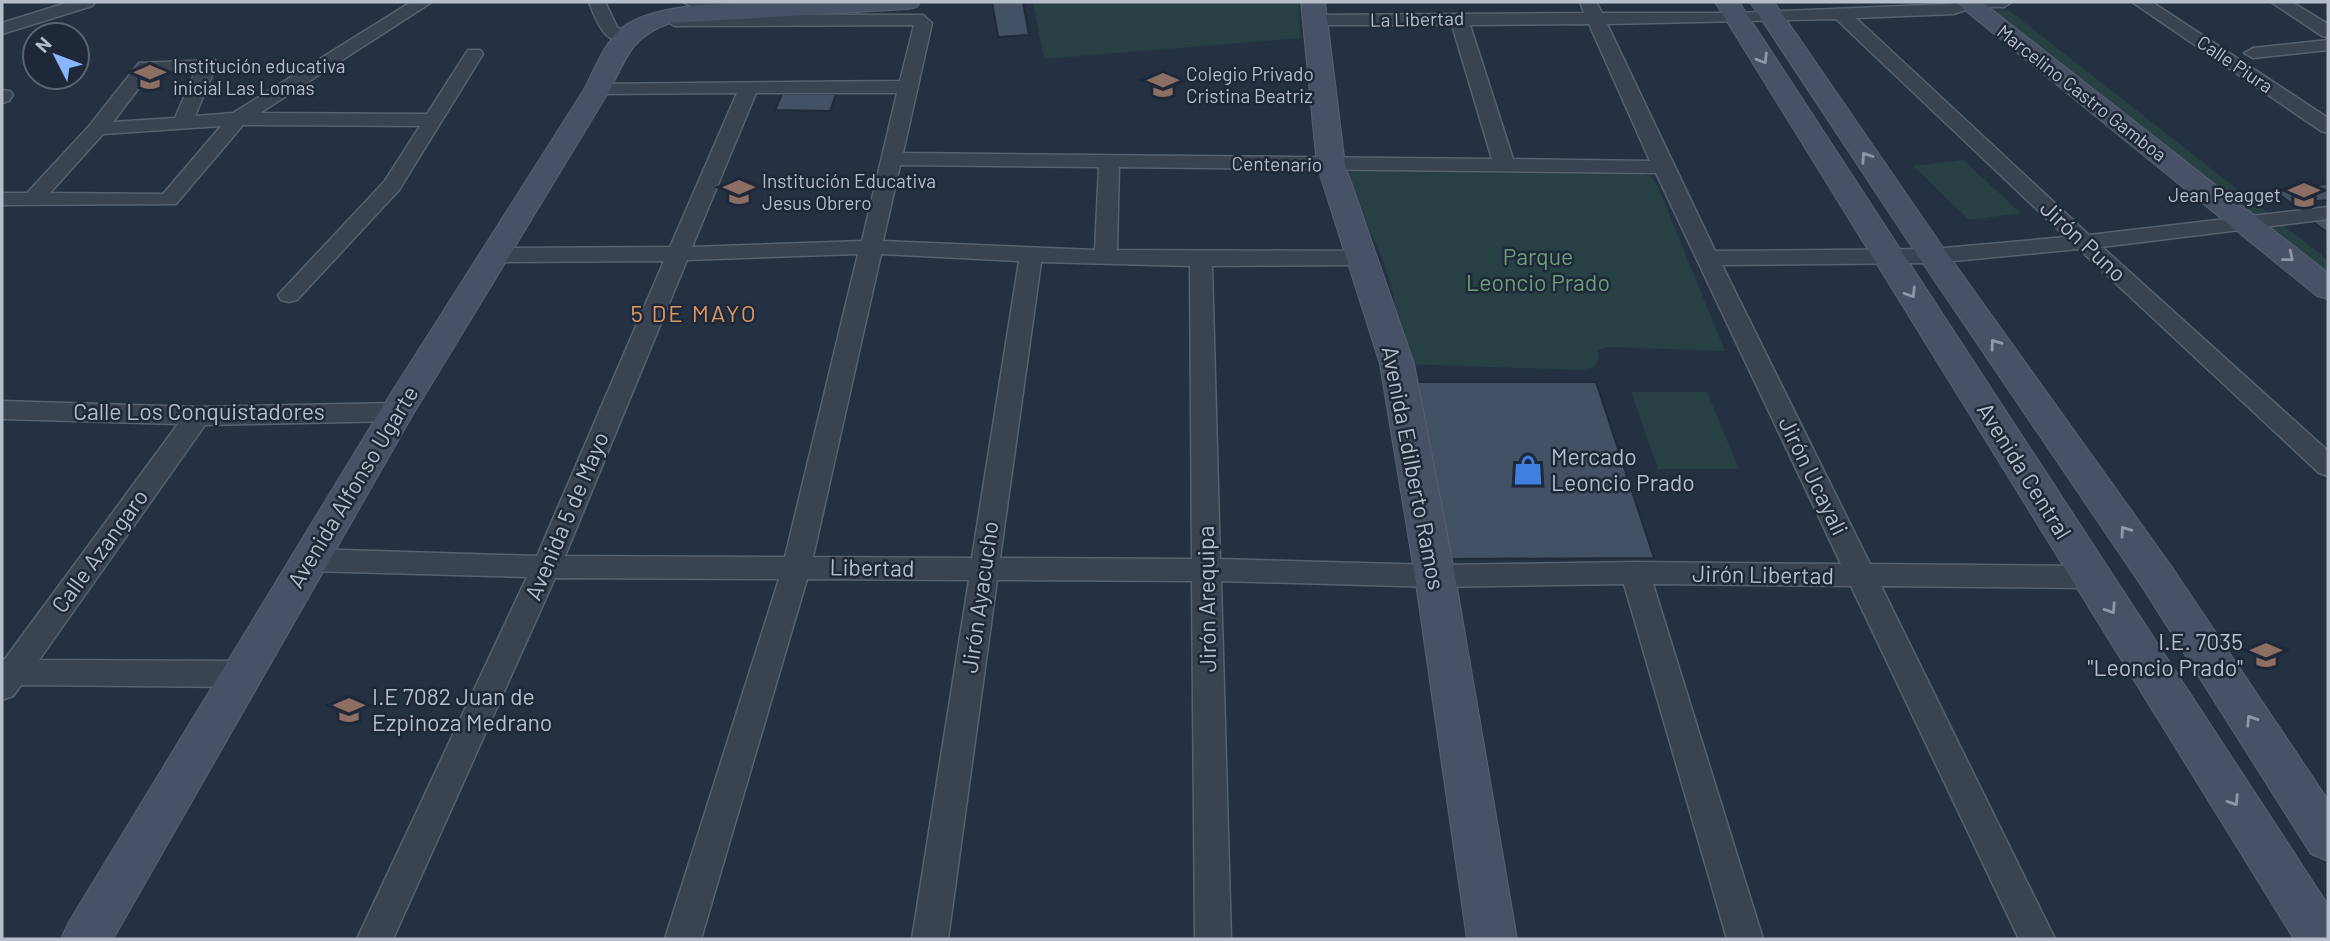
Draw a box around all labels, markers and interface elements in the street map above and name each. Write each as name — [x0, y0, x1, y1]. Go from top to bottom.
street label: La Libertad — [1370, 6, 1464, 31]
street label: Marcelino Castro Gamboa — [1993, 19, 2172, 166]
north arrow — [21, 21, 91, 91]
street label: Calle Piura — [2193, 30, 2278, 97]
text: N — [30, 32, 56, 57]
one-way arrow — [1755, 52, 1768, 65]
place label: Institución educativa inicial Las Lomas — [173, 54, 346, 99]
school or university icon: Institución educativa inicial Las Lomas — [133, 60, 167, 94]
place label: Colegio Privado Cristina Beatriz — [1186, 62, 1314, 107]
school or university icon: Colegio Privado Cristina Beatriz — [1146, 68, 1180, 102]
street label: Centenario — [1231, 151, 1323, 176]
one-way arrow — [1861, 151, 1874, 164]
place label: Institución Educativa Jesus Obrero — [762, 169, 936, 214]
school or university icon: Institución Educativa Jesus Obrero — [722, 175, 756, 209]
school or university icon: Jean Peagget — [2287, 178, 2321, 212]
place label: Jean Peagget — [2168, 183, 2281, 206]
street label: Jirón Puno — [2035, 193, 2133, 287]
park label: Parque Leoncio Prado — [1466, 242, 1610, 296]
one-way arrow — [2282, 249, 2294, 262]
one-way arrow — [1903, 285, 1916, 298]
district label: 5 DE MAYO — [630, 298, 758, 327]
one-way arrow — [1991, 339, 2003, 352]
street label: Avenida Edilberto Ramos — [1377, 344, 1451, 592]
street label: Avenida Alfonso Ugarte — [281, 380, 424, 593]
street label: Calle Los Conquistadores — [73, 397, 325, 425]
street label: Avenida Central — [1972, 397, 2078, 544]
street label: Jirón Ucayali — [1773, 412, 1855, 539]
street label: Avenida 5 de Mayo — [518, 427, 614, 604]
place label: Mercado Leoncio Prado — [1551, 442, 1695, 496]
shop icon: Mercado Leoncio Prado — [1511, 453, 1545, 487]
street label: Calle Azangaro — [45, 483, 153, 618]
street label: Jirón Ayacucho — [954, 519, 1004, 675]
street label: Jirón Arequipa — [1191, 526, 1221, 673]
one-way arrow — [2121, 526, 2133, 539]
street label: Libertad — [829, 552, 915, 582]
street label: Jirón Libertad — [1692, 559, 1834, 589]
one-way arrow — [2103, 602, 2116, 615]
place label: I.E. 7035 "Leoncio Prado" — [2087, 627, 2243, 681]
school or university icon: I.E. 7035 "Leoncio Prado" — [2249, 638, 2283, 672]
place label: I.E 7082 Juan de Ezpinoza Medrano — [372, 682, 552, 736]
school or university icon: I.E 7082 Juan de Ezpinoza Medrano — [332, 693, 366, 727]
one-way arrow — [2246, 715, 2259, 728]
one-way arrow — [2225, 794, 2238, 807]

